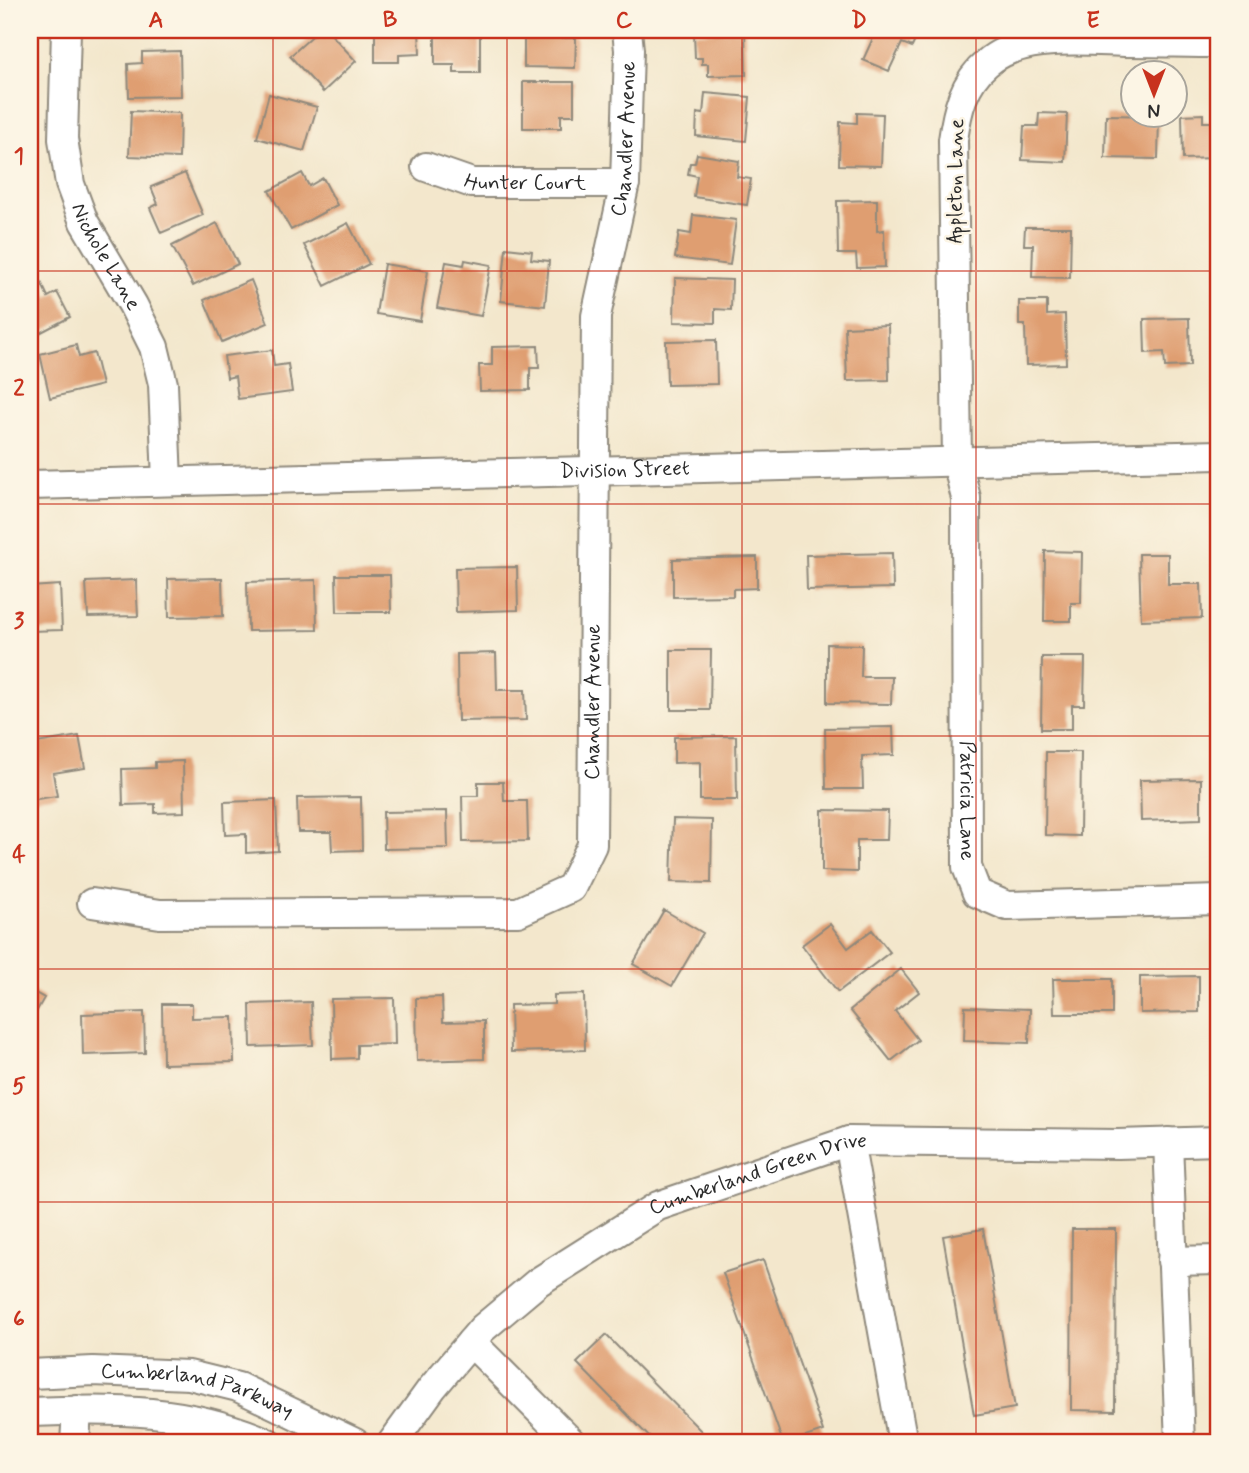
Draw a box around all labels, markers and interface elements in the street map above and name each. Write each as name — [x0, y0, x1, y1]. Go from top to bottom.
text: A — [148, 6, 164, 36]
text: B — [383, 6, 398, 36]
text: C — [616, 6, 633, 36]
text: D — [851, 6, 867, 36]
text: E — [1086, 6, 1100, 36]
north arrow — [1120, 60, 1190, 130]
street label: Chandler Avenue — [604, 61, 643, 219]
text: N — [1148, 97, 1160, 122]
street label: Appleton Lane — [941, 118, 972, 244]
text: 1 — [14, 142, 24, 172]
street label: Hunter Court — [460, 167, 587, 198]
street label: Nichole Lane — [64, 199, 147, 316]
text: 2 — [13, 374, 25, 404]
street label: Division Street — [560, 454, 690, 486]
text: 3 — [14, 607, 25, 637]
street label: Chandler Avenue — [578, 624, 608, 780]
street label: Patricia Lane — [953, 741, 981, 861]
text: 4 — [12, 840, 26, 870]
text: 5 — [12, 1072, 26, 1102]
street label: Cumberland Green Drive — [643, 1127, 867, 1222]
text: 6 — [13, 1305, 25, 1335]
street label: Cumberland Parkway — [100, 1357, 298, 1425]

